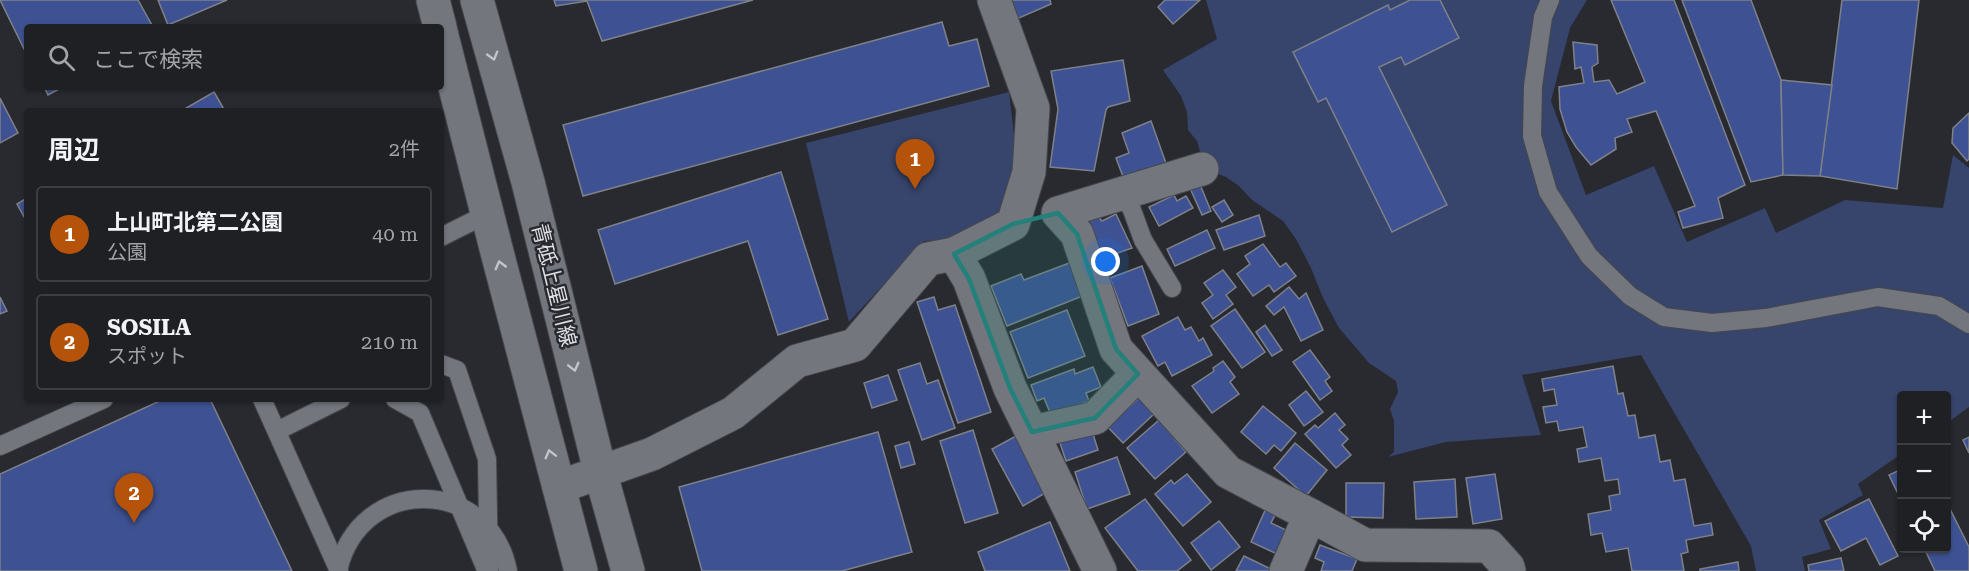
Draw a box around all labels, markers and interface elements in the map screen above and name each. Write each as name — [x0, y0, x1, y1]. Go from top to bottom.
search box — [24, 24, 444, 90]
icon: search — [45, 41, 78, 74]
text: ここで検索 — [93, 47, 203, 72]
one-way arrow — [486, 50, 498, 61]
text: 周辺 — [48, 135, 100, 165]
text: 2件 — [389, 137, 420, 161]
pin: 1 — [896, 140, 934, 189]
text: 上山町北第二公園 — [107, 210, 283, 235]
street label: 青砥上星川線 — [527, 221, 581, 349]
text: 1 — [64, 222, 75, 246]
text: 40 m — [372, 222, 418, 246]
text: 公園 — [107, 240, 147, 264]
your location — [1091, 247, 1120, 276]
one-way arrow — [495, 260, 508, 270]
text: SOSILA — [107, 315, 191, 340]
text: 2 — [64, 330, 75, 354]
text: 210 m — [361, 330, 418, 354]
text: スポット — [107, 344, 187, 368]
one-way arrow — [566, 362, 579, 372]
map controls — [1897, 391, 1951, 553]
button: + — [1897, 391, 1951, 445]
button: − — [1897, 445, 1951, 499]
one-way arrow — [545, 449, 557, 459]
pin: 2 — [114, 474, 154, 523]
button: locate — [1897, 499, 1951, 553]

